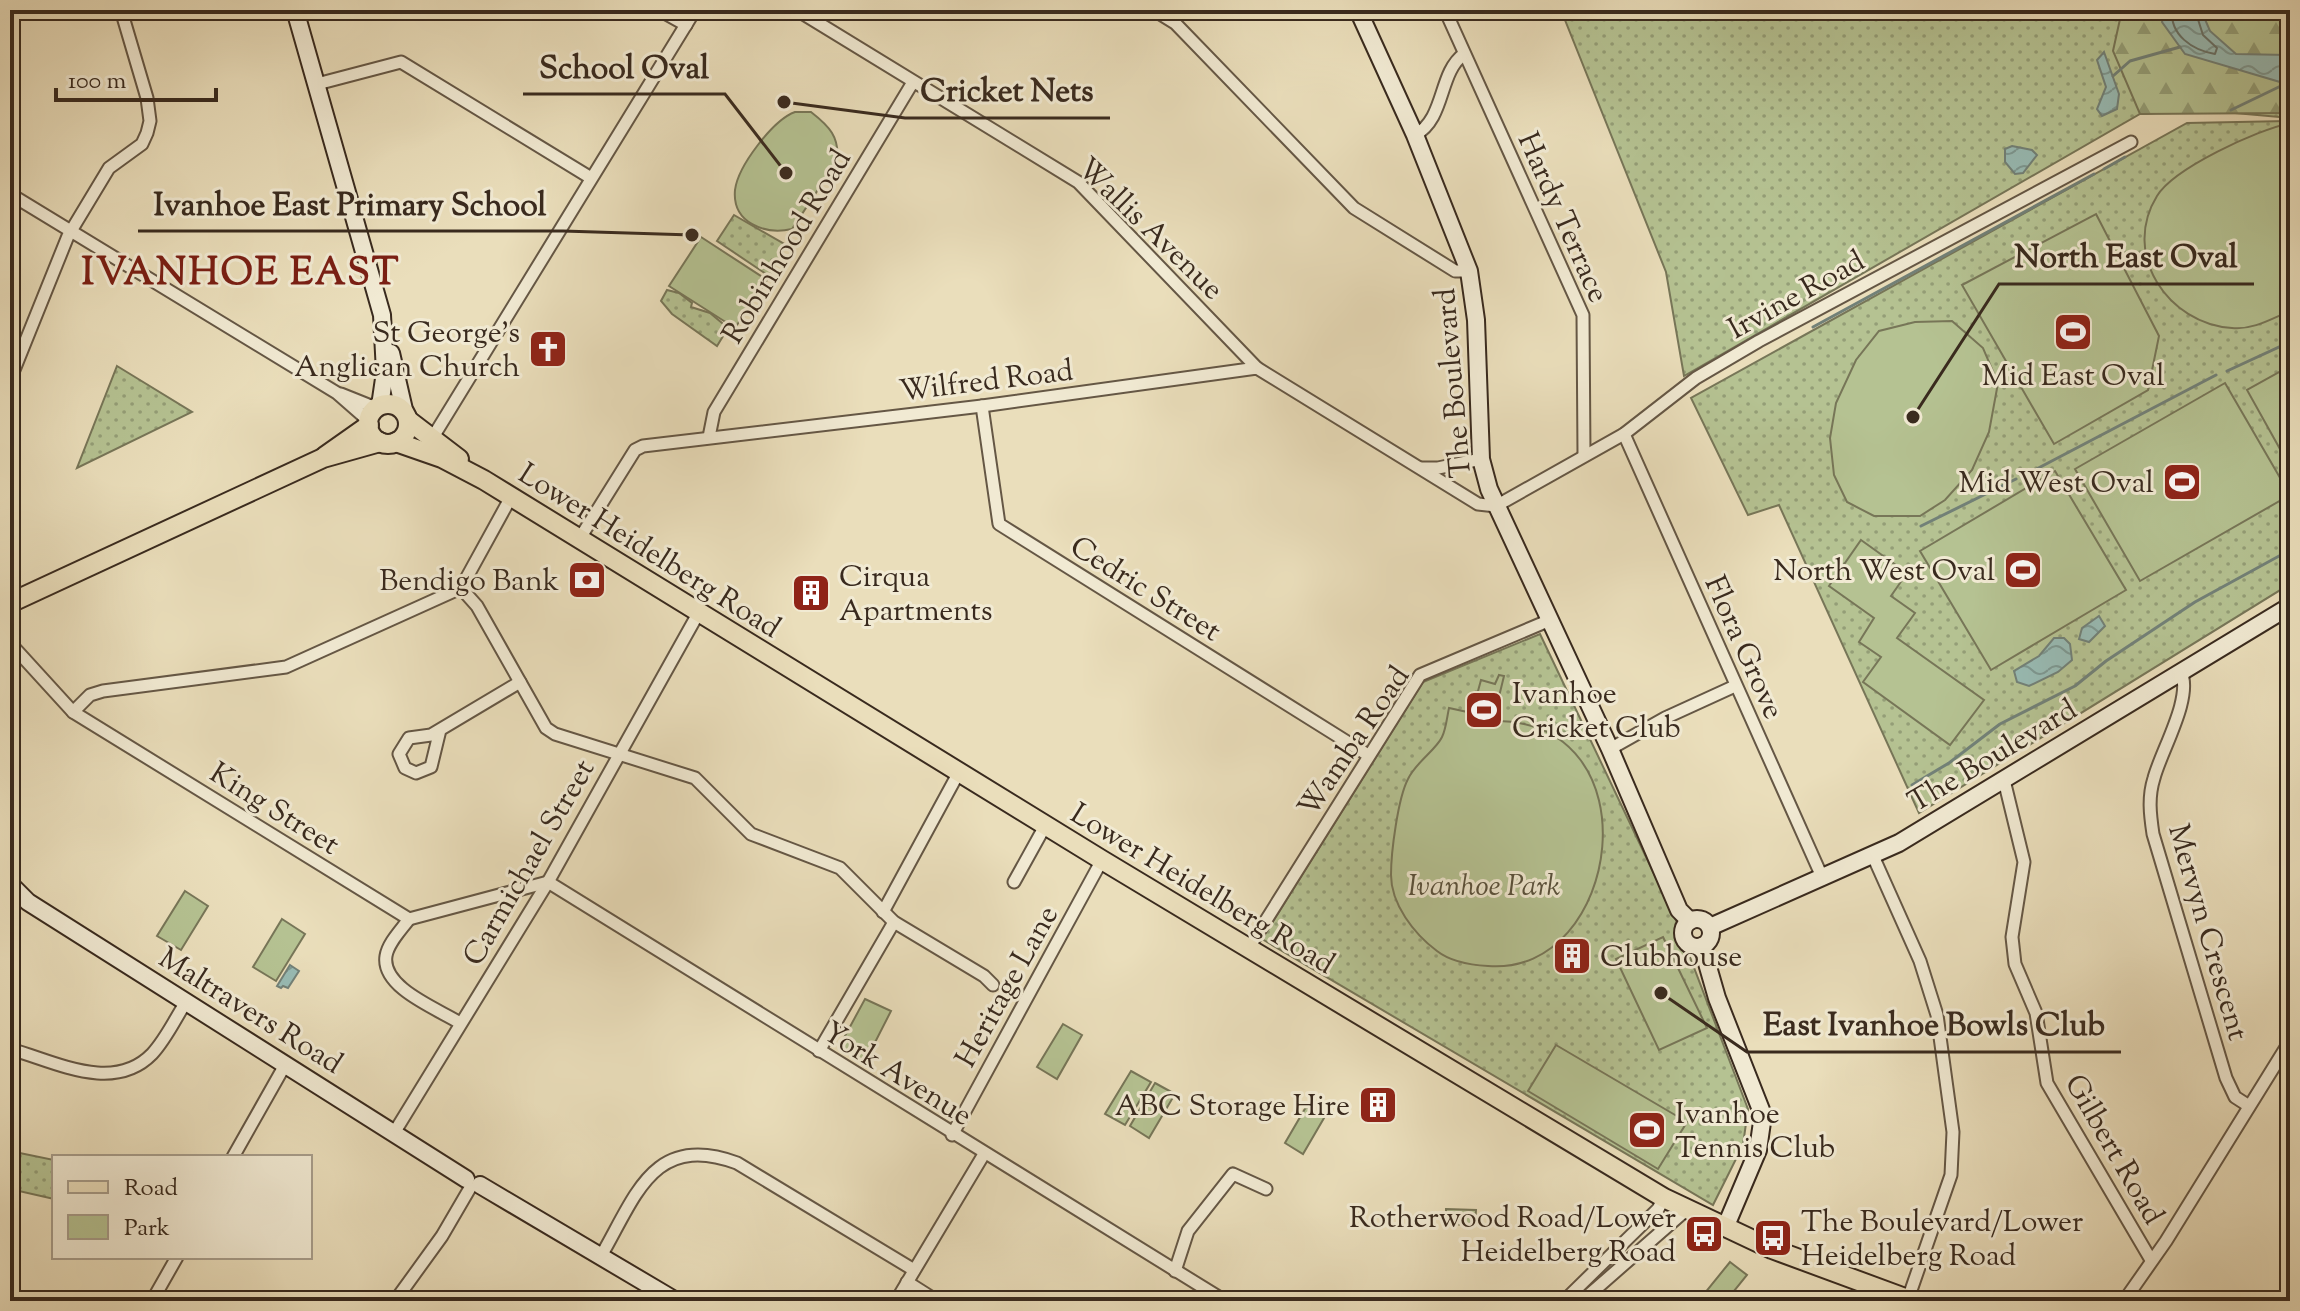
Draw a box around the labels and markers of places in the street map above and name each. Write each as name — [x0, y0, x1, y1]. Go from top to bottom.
callout: School Oval — [523, 38, 725, 94]
callout: Cricket Nets — [905, 62, 1110, 118]
callout: Ivanhoe East Primary School — [138, 175, 563, 231]
callout: North East Oval — [1999, 228, 2254, 284]
sports icon: Mid East Oval — [2052, 311, 2094, 353]
place label: St George's Anglican Church — [294, 313, 520, 390]
church icon: St George's Anglican Church — [527, 328, 569, 370]
place label: Mid East Oval — [1981, 356, 2165, 399]
sports icon: Mid West Oval — [2161, 461, 2203, 503]
place label: Mid West Oval — [1958, 463, 2154, 506]
sports icon: North West Oval — [2002, 549, 2044, 591]
place label: North West Oval — [1773, 551, 1995, 594]
place label: Cirqua Apartments — [839, 557, 993, 634]
bank icon: Bendigo Bank — [566, 559, 608, 601]
place label: Bendigo Bank — [379, 561, 559, 604]
building icon: Cirqua Apartments — [790, 572, 832, 614]
place label: Ivanhoe Cricket Club — [1512, 674, 1681, 751]
sports icon: Ivanhoe Cricket Club — [1463, 689, 1505, 731]
building icon: Clubhouse — [1551, 935, 1593, 977]
place label: Clubhouse — [1600, 937, 1742, 980]
callout: East Ivanhoe Bowls Club — [1747, 996, 2121, 1052]
building icon: ABC Storage Hire — [1357, 1084, 1399, 1126]
place label: ABC Storage Hire — [1115, 1086, 1350, 1129]
place label: Ivanhoe Tennis Club — [1675, 1094, 1835, 1171]
sports icon: Ivanhoe Tennis Club — [1626, 1109, 1668, 1151]
place label: Rotherwood Road/Lower Heidelberg Road — [1349, 1198, 1676, 1275]
place label: The Boulevard/Lower Heidelberg Road — [1801, 1202, 2083, 1279]
bus stop icon: Rotherwood Road/Lower Heidelberg Road — [1683, 1213, 1725, 1255]
bus stop icon: The Boulevard/Lower Heidelberg Road — [1752, 1217, 1794, 1259]

